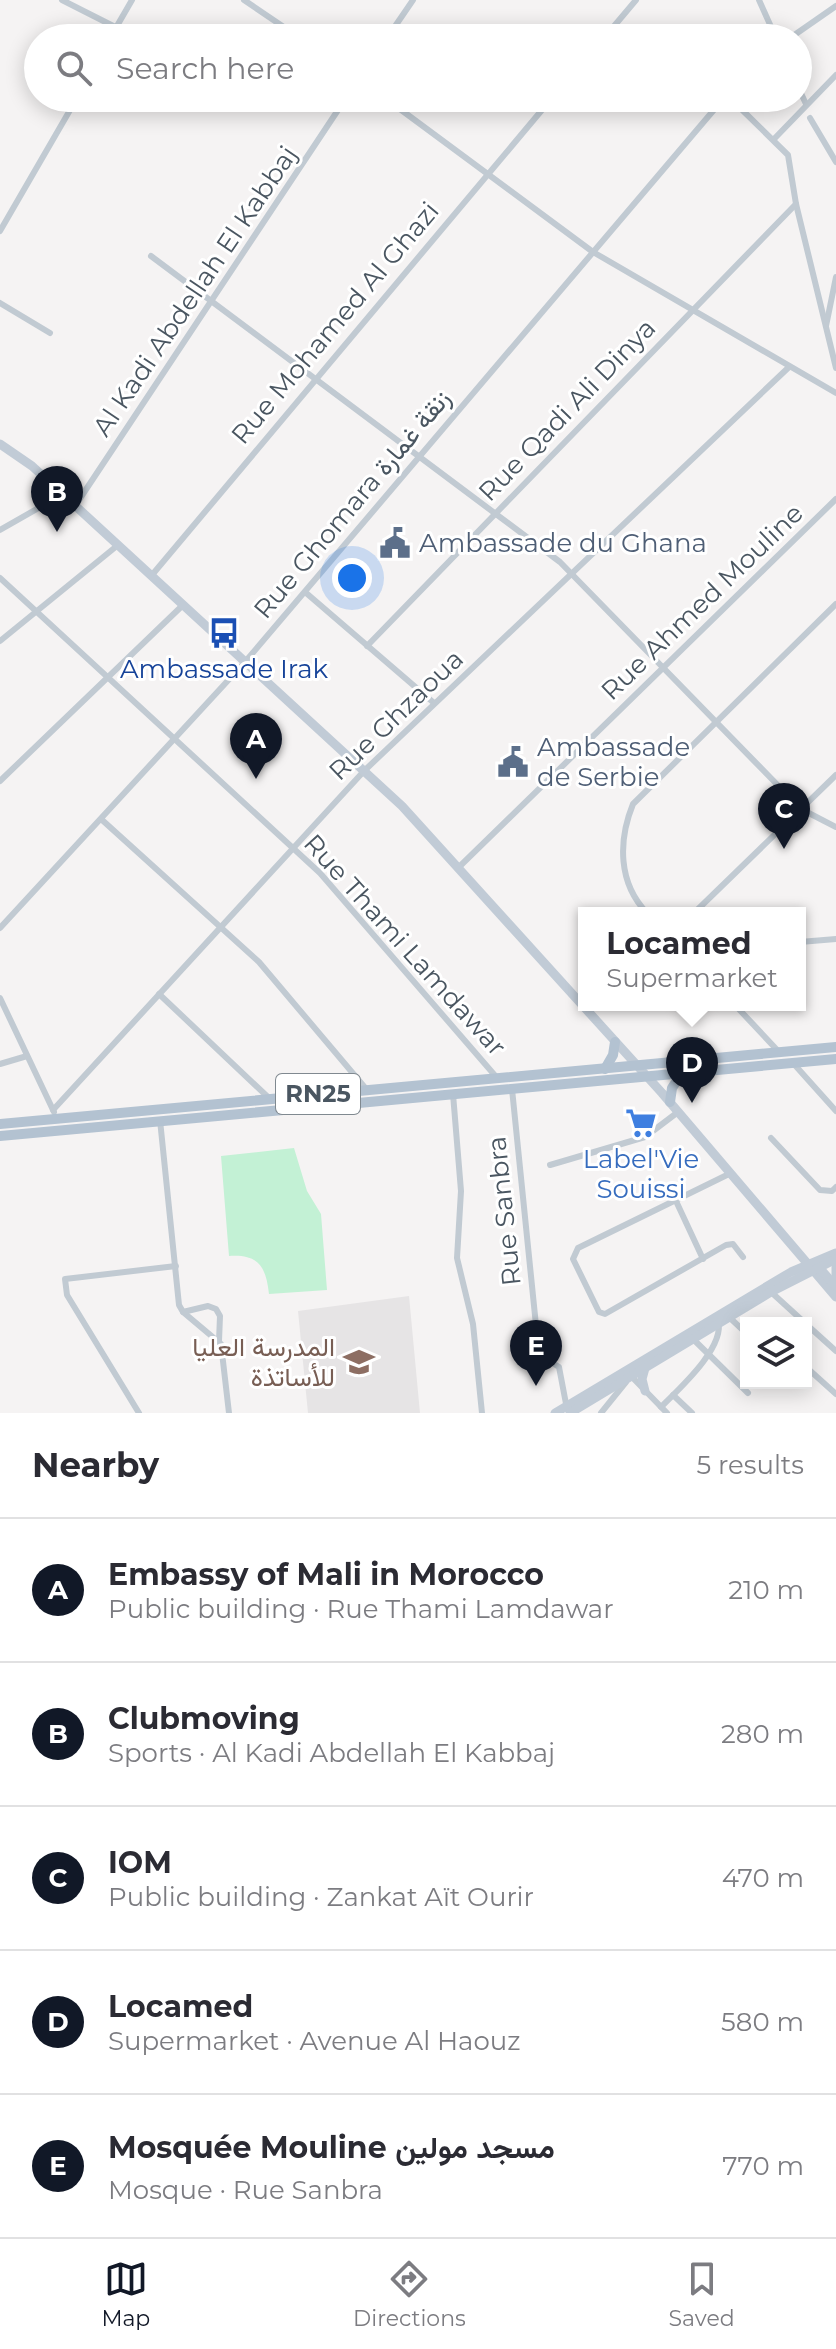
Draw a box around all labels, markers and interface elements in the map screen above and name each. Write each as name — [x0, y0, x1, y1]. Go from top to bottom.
search box — [24, 24, 812, 112]
icon: search — [52, 46, 96, 90]
text: Search here — [116, 50, 294, 87]
street label: Al Kadi Abdellah El Kabbaj — [86, 140, 304, 442]
street label: Rue Mohamed Al Ghazi — [224, 195, 446, 451]
street label: Rue Qadi Ali Dinya — [472, 312, 662, 508]
street label: Rue Ghomara زنقة غمارة — [247, 383, 457, 625]
pin: B — [31, 466, 83, 532]
street label: Rue Ahmed Mouline — [594, 497, 810, 707]
public building icon: Ambassade du Ghana — [378, 526, 412, 560]
place label: Ambassade du Ghana — [419, 527, 707, 559]
your location — [332, 558, 372, 598]
bus stop icon: Ambassade Irak — [207, 616, 241, 650]
street label: Rue Ghzaoua — [322, 643, 470, 787]
place label: Ambassade Irak — [120, 653, 328, 685]
pin: A — [230, 713, 282, 779]
place label: Ambassade de Serbie — [537, 731, 690, 793]
public building icon: Ambassade de Serbie — [496, 745, 530, 779]
pin: C — [758, 783, 810, 849]
street label: Rue Thami Lamdawar — [297, 828, 513, 1062]
popup — [578, 907, 806, 1011]
text: Locamed — [606, 925, 751, 962]
text: Supermarket — [606, 962, 778, 994]
pin: D — [666, 1037, 718, 1103]
road number: RN25 — [276, 1074, 360, 1114]
supermarket icon: Label'Vie Souissi — [624, 1106, 658, 1140]
street label: Rue Sanbra — [480, 1135, 528, 1287]
place label: Label'Vie Souissi — [583, 1143, 699, 1205]
map controls — [740, 1317, 812, 1389]
button: layers — [740, 1317, 812, 1389]
pin: E — [510, 1320, 562, 1386]
place label: المدرسة العليا للأساتذة — [192, 1331, 335, 1393]
school or university icon: المدرسة العليا للأساتذة — [342, 1345, 376, 1379]
text: Nearby — [32, 1444, 159, 1486]
text: 5 results — [697, 1449, 804, 1481]
text: Embassy of Mali in Morocco — [108, 1556, 544, 1593]
text: A — [48, 1574, 68, 1606]
text: 210 m — [728, 1574, 804, 1606]
text: Public building · Rue Thami Lamdawar — [108, 1593, 614, 1625]
text: Clubmoving — [108, 1700, 300, 1737]
text: B — [48, 1718, 68, 1750]
text: 280 m — [721, 1718, 804, 1750]
text: Sports · Al Kadi Abdellah El Kabbaj — [108, 1737, 555, 1769]
text: IOM — [108, 1844, 172, 1881]
text: C — [49, 1862, 67, 1894]
text: 470 m — [722, 1862, 804, 1894]
text: Public building · Zankat Aït Ourir — [108, 1881, 534, 1913]
text: Locamed — [108, 1988, 253, 2025]
text: D — [47, 2006, 69, 2038]
text: 580 m — [721, 2006, 804, 2038]
text: Supermarket · Avenue Al Haouz — [108, 2025, 521, 2057]
text: Mosquée Mouline مسجد مولين — [108, 2129, 555, 2166]
text: E — [49, 2150, 67, 2182]
text: 770 m — [722, 2150, 804, 2182]
text: Mosque · Rue Sanbra — [108, 2174, 383, 2206]
tab: Map — [101, 2257, 150, 2332]
tab: Directions — [353, 2257, 466, 2332]
tab: Saved — [669, 2257, 735, 2332]

